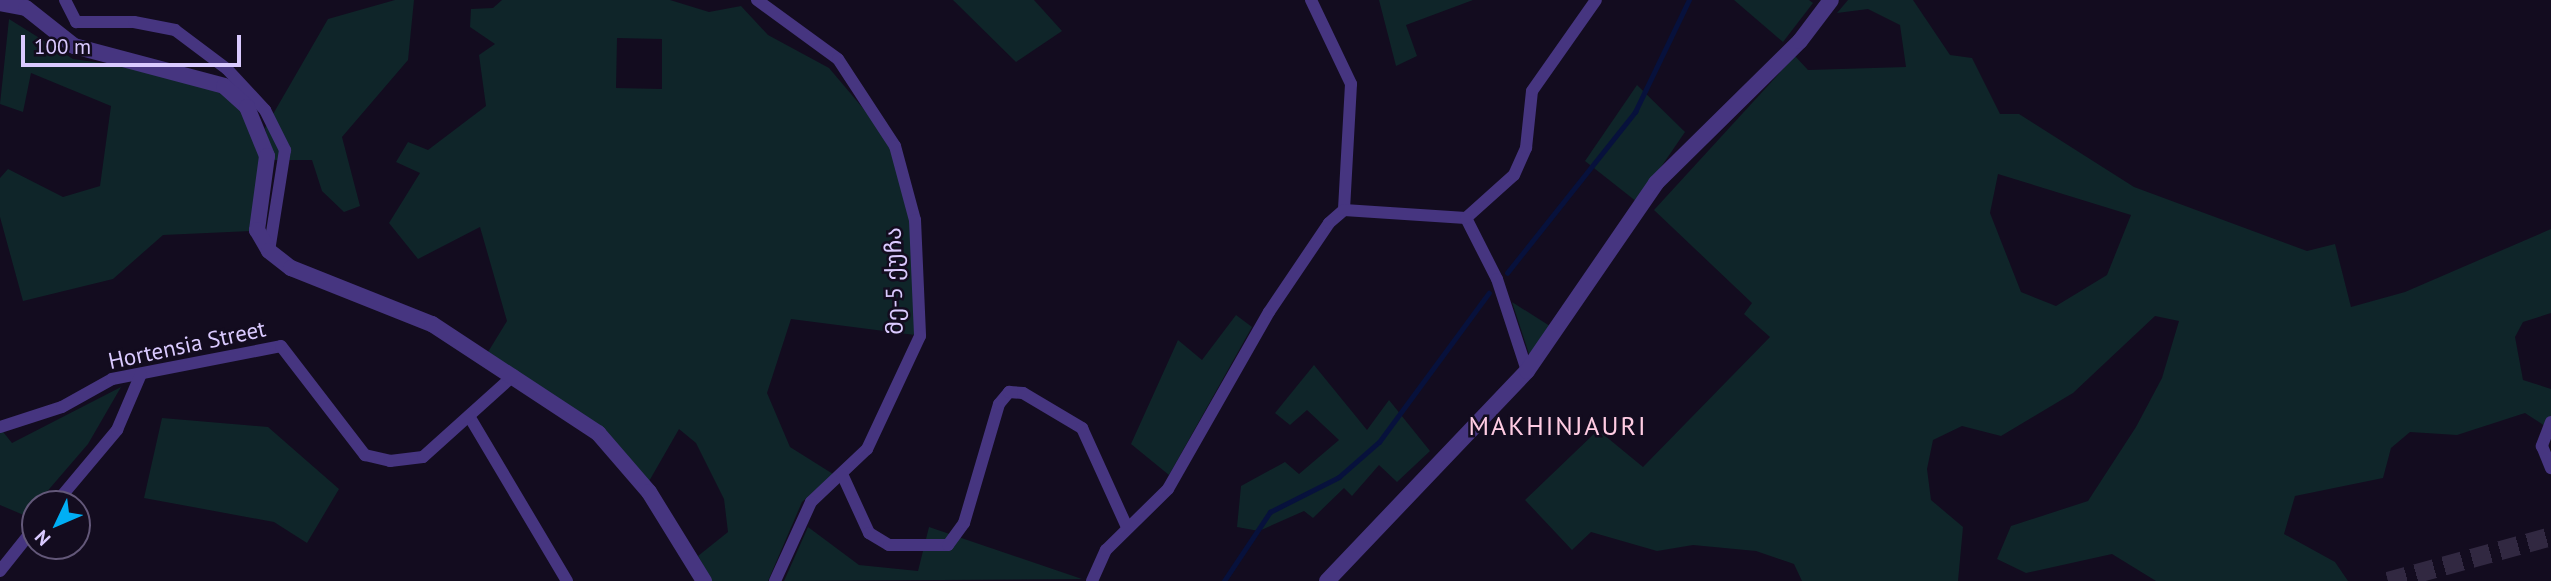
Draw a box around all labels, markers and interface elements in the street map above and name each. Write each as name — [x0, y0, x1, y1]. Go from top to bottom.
scale bar — [24, 21, 245, 65]
text: 100 m — [34, 33, 91, 60]
street label: მე-5 ქუჩა — [879, 227, 909, 335]
street label: Hortensia Street — [106, 315, 268, 375]
district label: MAKHINJAURI — [1470, 410, 1646, 442]
north arrow — [21, 490, 91, 560]
text: N — [29, 525, 55, 551]

